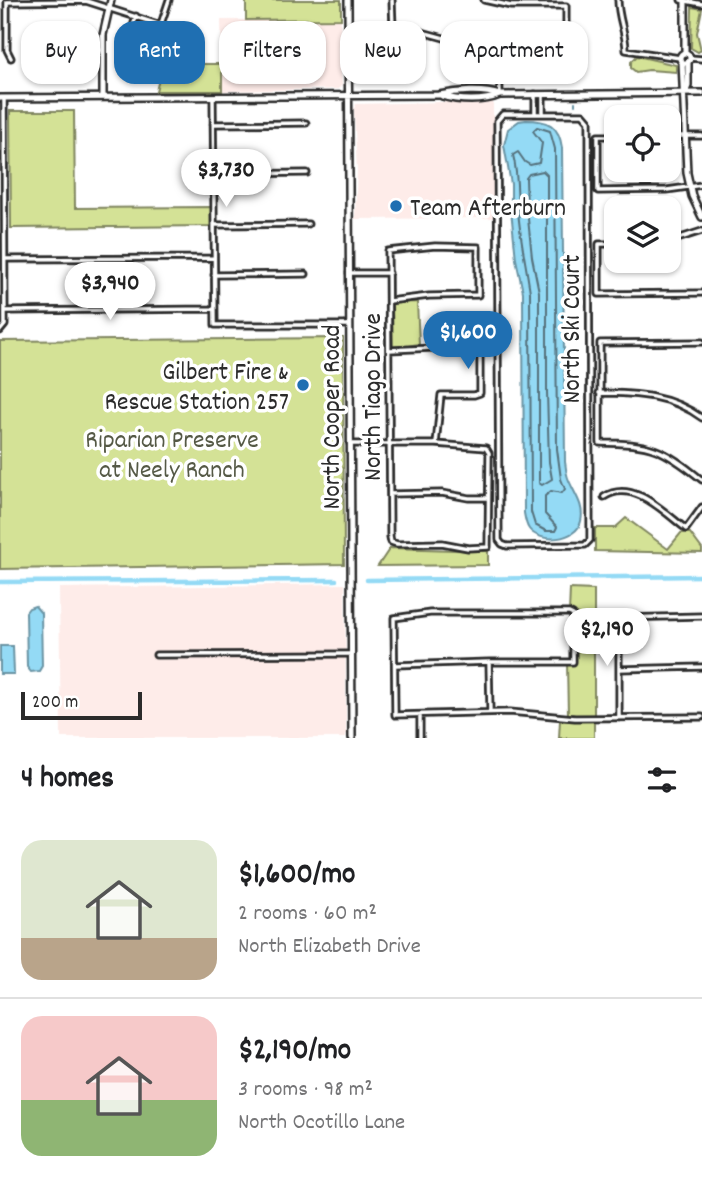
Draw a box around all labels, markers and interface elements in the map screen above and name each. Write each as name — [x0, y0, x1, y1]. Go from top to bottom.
chip: Buy — [21, 21, 100, 84]
chip: Rent — [114, 21, 205, 84]
chip: Filters — [219, 21, 326, 84]
chip: New — [340, 21, 426, 84]
chip: Apartment — [440, 21, 588, 84]
map controls — [604, 105, 681, 273]
button: locate — [604, 105, 681, 182]
pin: $3,730 — [169, 150, 283, 209]
text: $3,730 — [197, 155, 255, 188]
place label: Team Afterburn — [410, 191, 566, 228]
button: layers — [604, 196, 681, 273]
marker: Team Afterburn — [388, 198, 404, 214]
street label: North Ski Court — [555, 254, 592, 404]
pin: $3,940 — [53, 262, 167, 322]
text: $3,940 — [81, 268, 139, 301]
pin: $1,600 — [411, 312, 525, 371]
street label: North Tiago Drive — [356, 313, 393, 481]
text: $1,600 — [439, 317, 497, 350]
street label: North Cooper Road — [315, 324, 352, 510]
place label: Gilbert Fire & Rescue Station 257 — [104, 355, 289, 422]
marker: Gilbert Fire & Rescue Station 257 — [295, 377, 311, 393]
park label: Riparian Preserve at Neely Ranch — [85, 423, 259, 490]
pin: $2,190 — [550, 608, 664, 668]
text: $2,190 — [580, 614, 634, 647]
scale bar — [21, 689, 142, 721]
text: 200 m — [32, 690, 78, 717]
text: 4 homes — [21, 759, 114, 802]
icon: filters — [643, 761, 681, 799]
text: $1,600/mo — [238, 855, 355, 898]
icon: home — [77, 868, 161, 952]
text: 2 rooms · 60 m² — [238, 898, 377, 931]
text: North Elizabeth Drive — [238, 931, 421, 964]
text: $2,190/mo — [238, 1031, 351, 1074]
icon: home — [77, 1044, 161, 1128]
text: 3 rooms · 98 m² — [238, 1074, 373, 1107]
text: North Ocotillo Lane — [238, 1107, 405, 1140]

